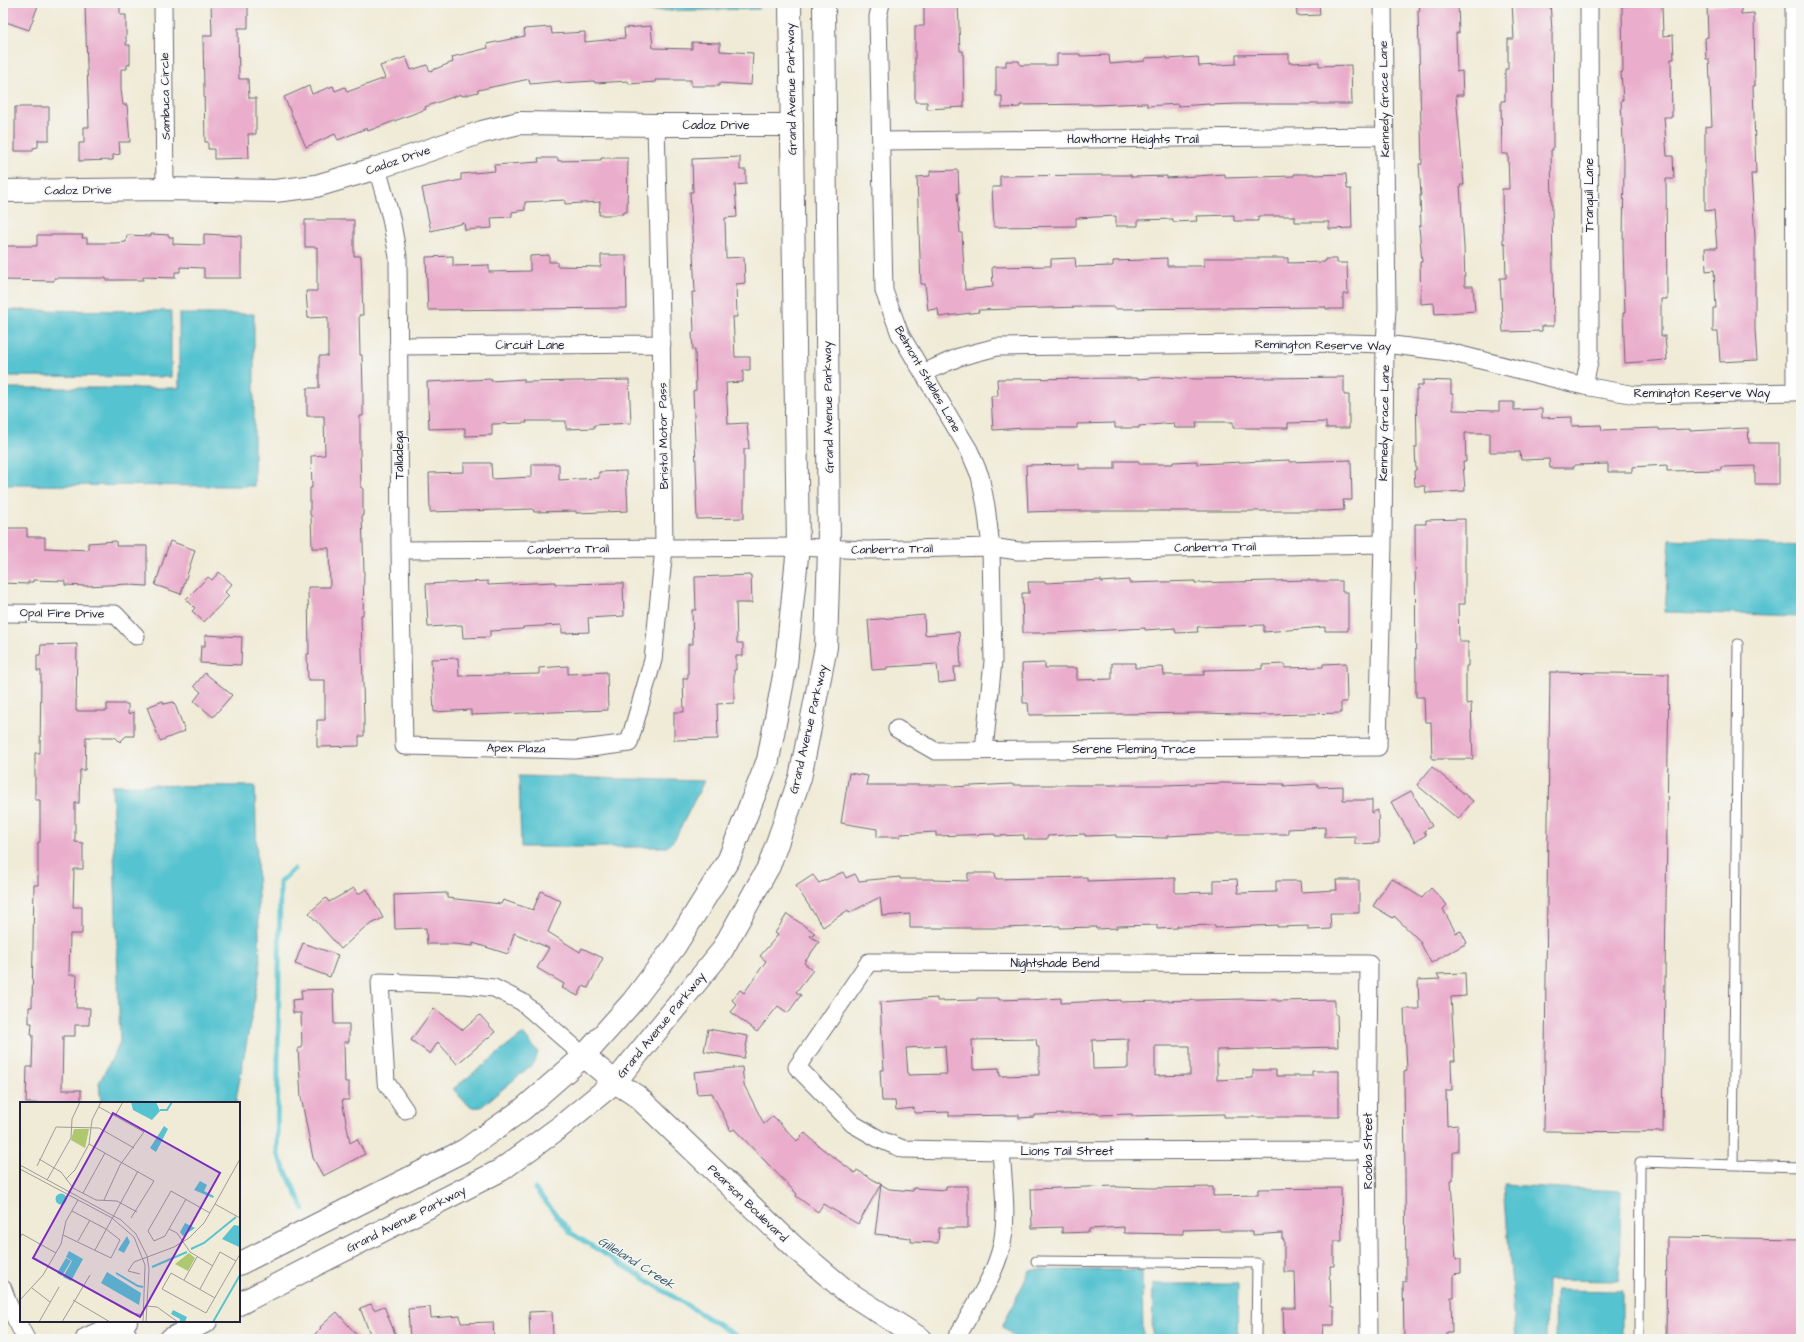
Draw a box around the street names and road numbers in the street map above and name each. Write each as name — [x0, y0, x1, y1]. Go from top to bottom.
street label: Grand Avenue Parkway — [782, 22, 802, 155]
street label: Kennedy Grace Lane — [1375, 40, 1395, 157]
street label: Sambuca Circle — [156, 52, 175, 140]
street label: Cadoz Drive — [682, 117, 750, 134]
street label: Hawthorne Heights Trail — [1067, 131, 1199, 149]
street label: Cadoz Drive — [364, 141, 433, 179]
street label: Tranquil Lane — [1581, 158, 1598, 232]
street label: Cadoz Drive — [44, 181, 112, 200]
street label: Belmont Stables Lane — [890, 323, 965, 436]
street label: Remington Reserve Way — [1255, 336, 1392, 356]
street label: Circuit Lane — [496, 337, 565, 354]
street label: Grand Avenue Parkway — [819, 340, 839, 473]
street label: Kennedy Grace Lane — [1375, 364, 1395, 481]
street label: Bristol Motor Pass — [654, 382, 673, 490]
street label: Remington Reserve Way — [1634, 385, 1771, 403]
street label: Talladega — [391, 431, 409, 479]
street label: Canberra Trail — [1174, 538, 1256, 557]
street label: Canberra Trail — [527, 540, 609, 559]
street label: Canberra Trail — [851, 540, 933, 559]
street label: Opal Fire Drive — [20, 604, 105, 623]
street label: Grand Avenue Parkway — [785, 663, 833, 796]
street label: Apex Plaza — [486, 739, 546, 758]
street label: Serene Fleming Trace — [1072, 741, 1196, 759]
street label: Nightshade Bend — [1010, 955, 1100, 973]
street label: Grand Avenue Parkway — [613, 968, 711, 1083]
street label: Rooba Street — [1360, 1112, 1377, 1189]
street label: Lions Tail Street — [1021, 1143, 1114, 1160]
street label: Pearson Boulevard — [704, 1161, 791, 1246]
street label: Grand Avenue Parkway — [344, 1182, 470, 1258]

